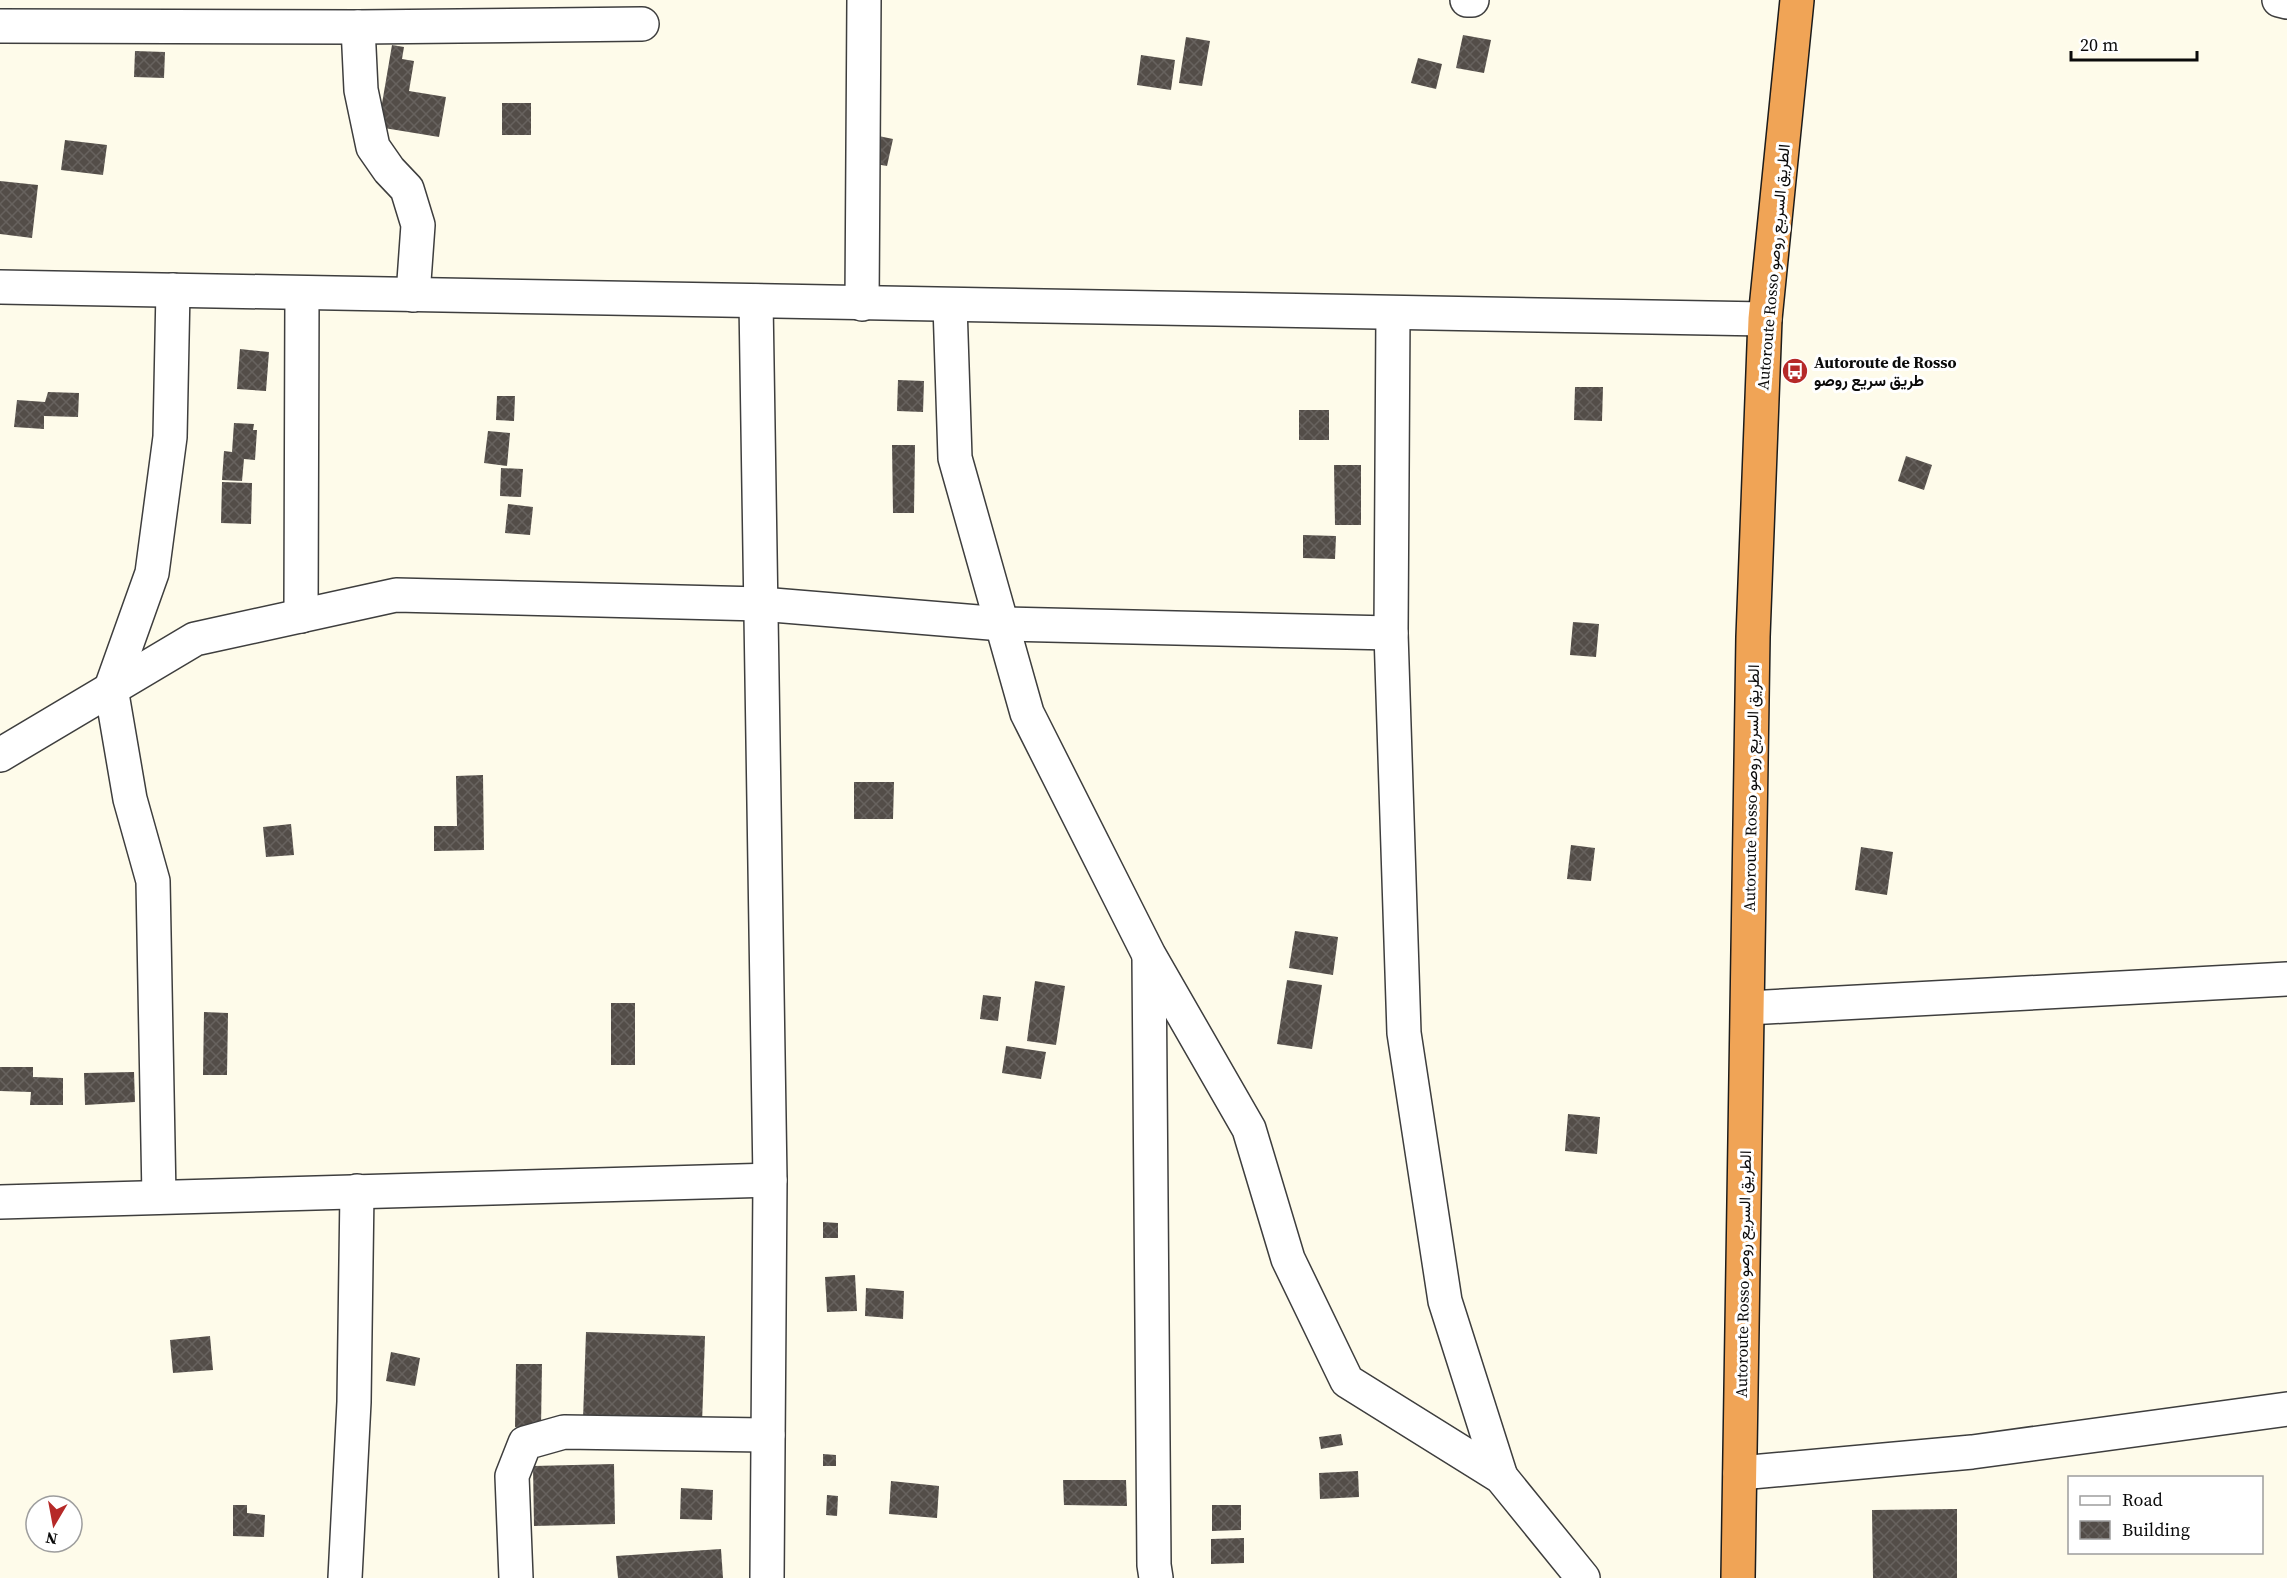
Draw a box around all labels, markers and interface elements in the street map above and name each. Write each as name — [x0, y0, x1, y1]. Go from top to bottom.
scale bar — [2071, 24, 2197, 62]
text: 20 m — [2080, 32, 2118, 57]
street label: Autoroute Rosso الطريق السريع روصو — [1751, 143, 1796, 391]
place label: Autoroute de Rosso طريق سريع روصو — [1814, 351, 1957, 392]
bus stop icon: Autoroute de Rosso طريق سريع روصو — [1780, 356, 1810, 386]
street label: Autoroute Rosso الطريق السريع روصو — [1738, 664, 1765, 912]
street label: Autoroute Rosso الطريق السريع روصو — [1730, 1150, 1757, 1398]
legend — [2068, 1476, 2263, 1554]
text: Road — [2122, 1487, 2163, 1512]
north arrow — [24, 1494, 84, 1554]
text: Building — [2122, 1517, 2190, 1542]
text: N — [43, 1527, 59, 1551]

